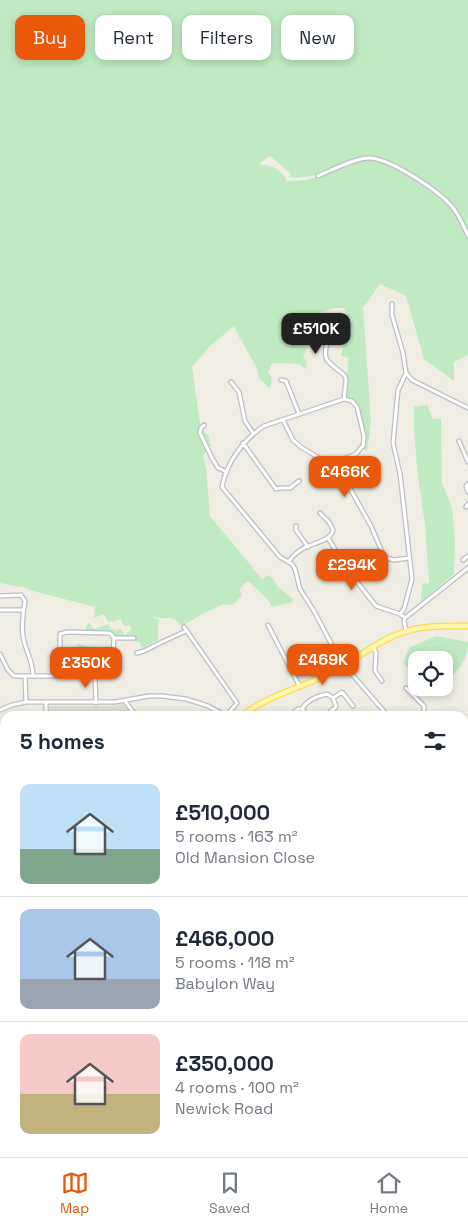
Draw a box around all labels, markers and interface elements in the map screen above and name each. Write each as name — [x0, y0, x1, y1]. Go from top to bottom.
chip: Buy — [15, 15, 85, 60]
chip: Rent — [95, 15, 172, 60]
chip: Filters — [182, 15, 271, 60]
chip: New — [281, 15, 354, 60]
pin: £510K — [281, 312, 351, 355]
text: £510K — [292, 318, 340, 339]
pin: £466K — [310, 456, 380, 498]
text: £466K — [320, 461, 370, 482]
pin: £294K — [317, 548, 387, 591]
text: £294K — [327, 554, 377, 575]
pin: £469K — [288, 644, 358, 686]
pin: £350K — [51, 646, 121, 689]
text: £469K — [298, 649, 348, 670]
map controls — [408, 651, 453, 696]
button: locate — [408, 651, 453, 696]
text: £350K — [61, 652, 111, 673]
icon: filters — [421, 727, 449, 755]
text: 5 homes — [20, 728, 105, 755]
text: £510,000 — [175, 799, 270, 826]
icon: home — [60, 804, 120, 864]
text: 5 rooms · 163 m² — [175, 826, 298, 847]
text: Old Mansion Close — [175, 847, 315, 868]
text: £466,000 — [175, 925, 274, 952]
icon: home — [60, 929, 120, 989]
text: 5 rooms · 118 m² — [175, 952, 295, 973]
text: Babylon Way — [175, 973, 275, 994]
text: £350,000 — [175, 1050, 274, 1077]
icon: home — [60, 1054, 120, 1114]
text: 4 rooms · 100 m² — [175, 1077, 299, 1098]
text: Newick Road — [175, 1098, 273, 1119]
tab: Map — [60, 1169, 89, 1217]
tab: Saved — [209, 1169, 250, 1217]
tab: Home — [370, 1169, 408, 1217]

